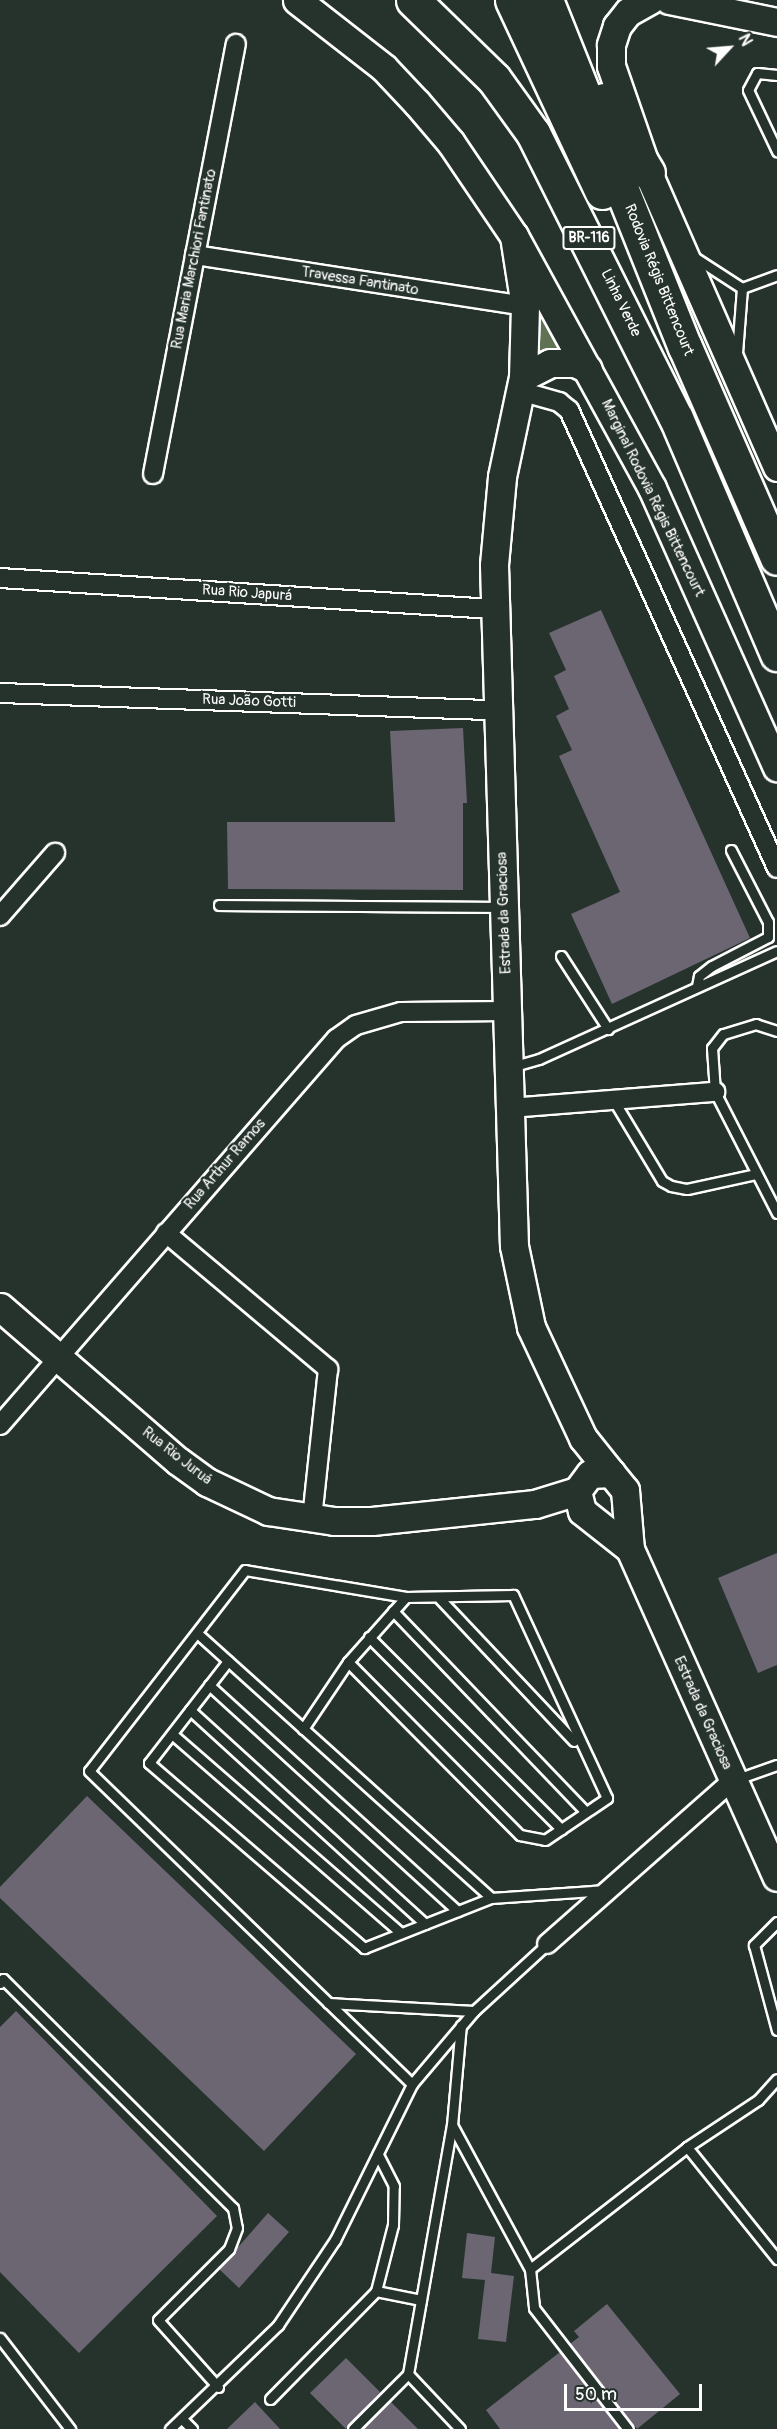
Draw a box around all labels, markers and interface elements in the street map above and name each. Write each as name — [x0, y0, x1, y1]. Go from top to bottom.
north arrow — [699, 18, 759, 78]
text: N — [734, 31, 757, 49]
street label: Rua Maria Marchiori Fantinato — [168, 167, 220, 351]
street label: Rodovia Régis Bittencourt — [620, 202, 698, 358]
road number: BR-116 — [562, 227, 616, 249]
street label: Travessa Fantinato — [300, 263, 420, 299]
street label: Linha Verde — [597, 266, 645, 340]
street label: Marginal Rodovia Régis Bittencourt — [597, 396, 709, 600]
street label: Rua Rio Japurá — [201, 581, 293, 605]
street label: Rua João Gotti — [202, 690, 296, 712]
street label: Estrada da Graciosa — [493, 852, 515, 974]
street label: Rua Arthur Ramos — [181, 1115, 269, 1213]
street label: Rua Rio Juruá — [138, 1423, 216, 1489]
street label: Estrada da Graciosa — [670, 1653, 736, 1773]
scale bar — [567, 2372, 705, 2410]
text: 50 m — [575, 2383, 617, 2406]

